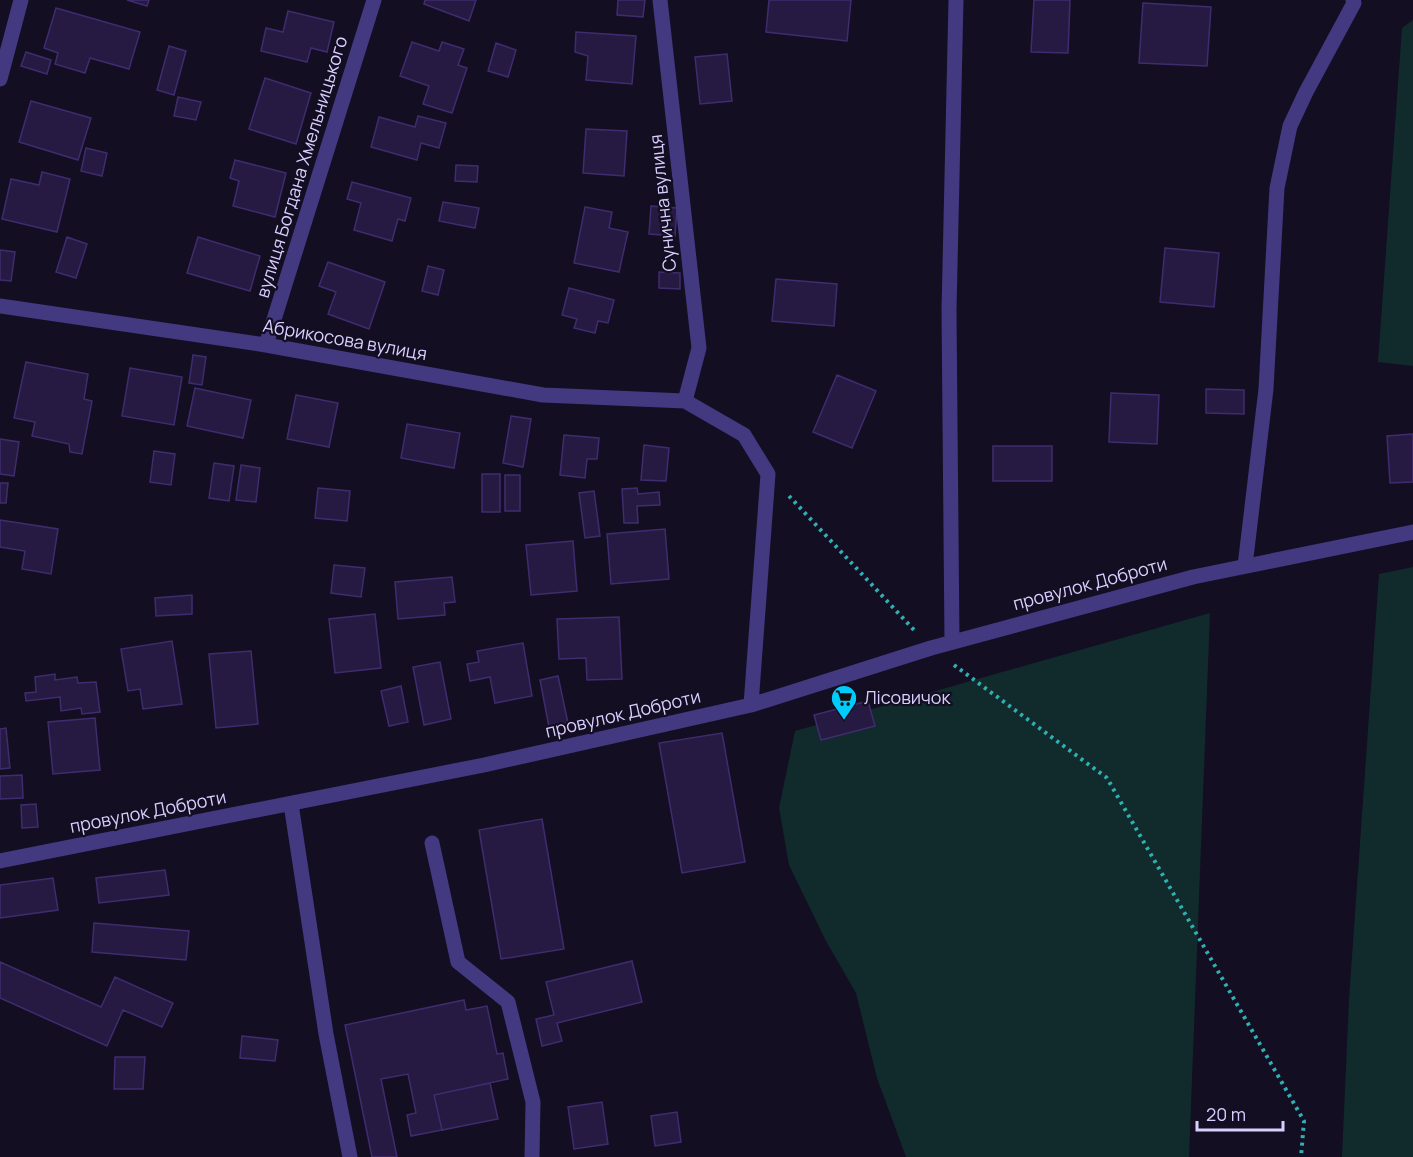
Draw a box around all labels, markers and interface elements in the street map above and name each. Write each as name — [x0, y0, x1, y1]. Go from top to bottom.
street label: вулиця Богдана Хмельницького — [250, 33, 352, 300]
street label: Сунична вулиця — [643, 133, 681, 273]
street label: Абрикосова вулиця — [261, 313, 429, 365]
street label: провулок Доброти — [1010, 551, 1169, 615]
street label: провулок Доброти — [543, 683, 703, 743]
supermarket icon: Лісовичок — [829, 683, 859, 721]
place label: Лісовичок — [864, 685, 951, 709]
street label: провулок Доброти — [68, 784, 228, 838]
scale bar — [1197, 1094, 1282, 1132]
text: 20 m — [1206, 1102, 1246, 1126]

